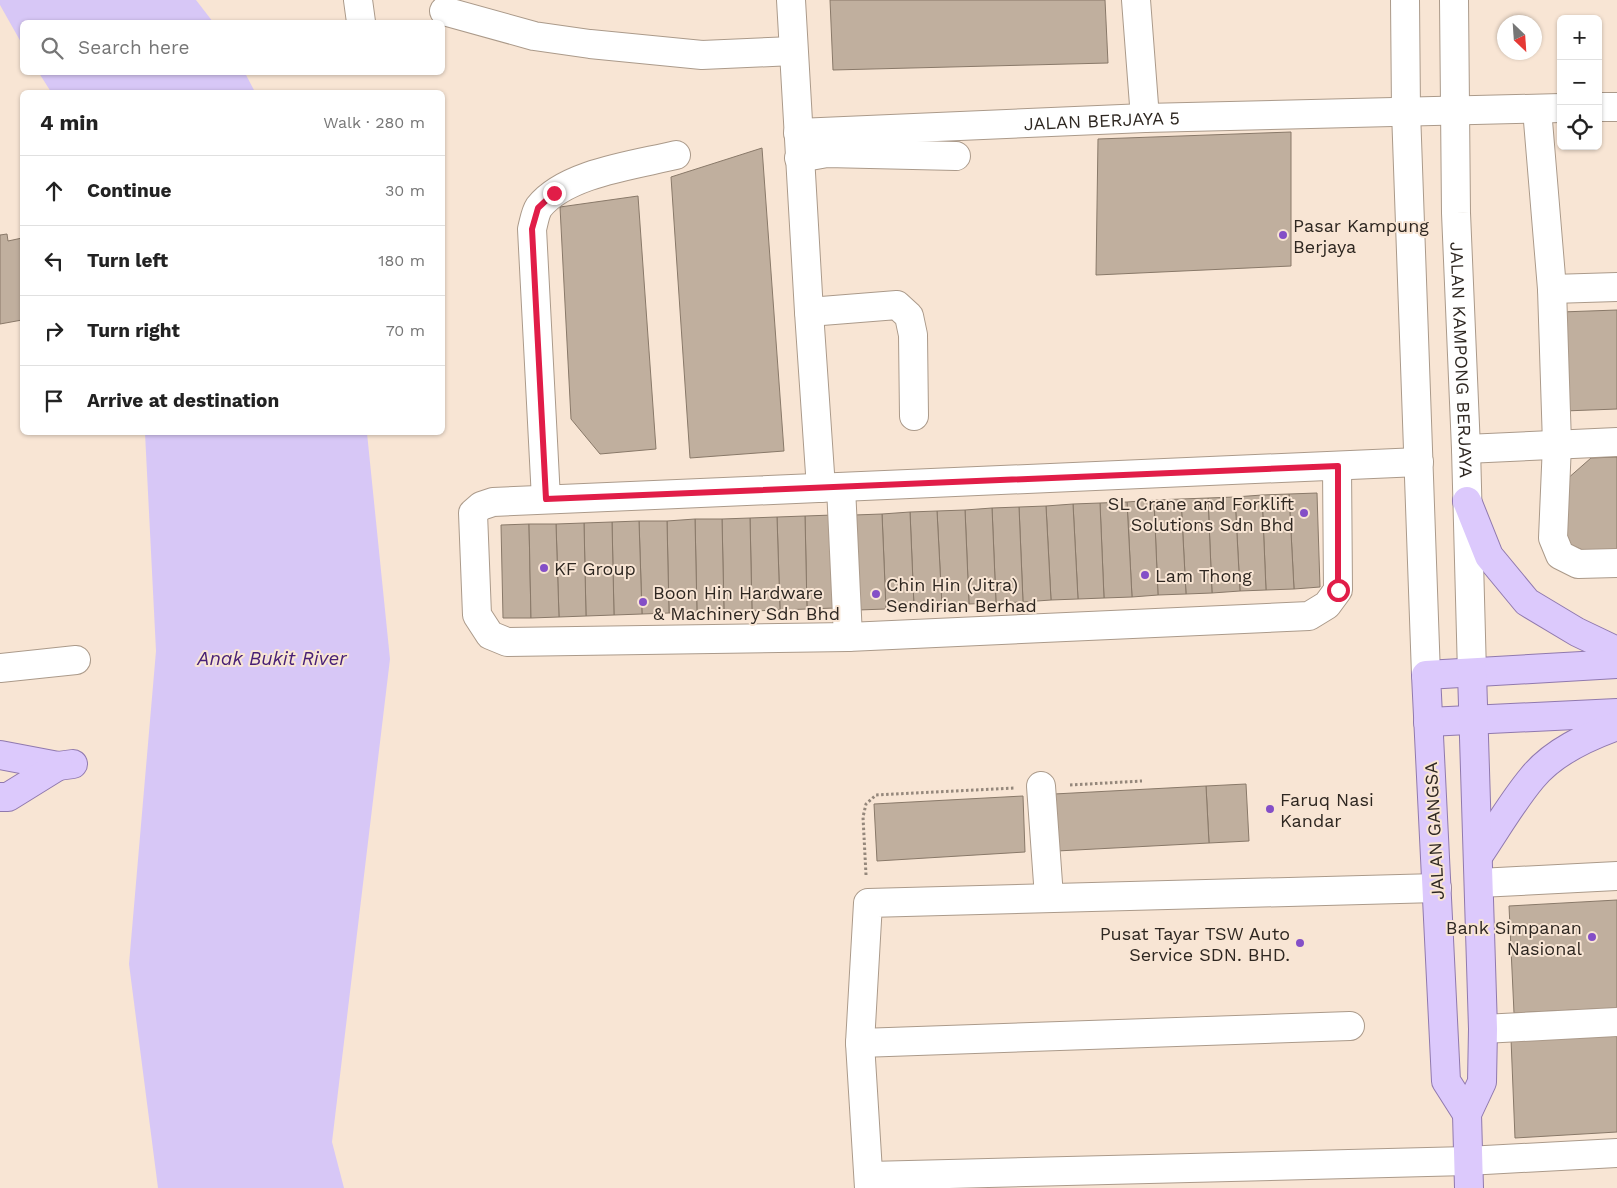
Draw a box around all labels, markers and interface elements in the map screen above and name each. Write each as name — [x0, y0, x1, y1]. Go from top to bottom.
north arrow — [1497, 15, 1542, 60]
map controls — [1557, 15, 1602, 150]
button: + — [1557, 15, 1602, 60]
search box — [20, 20, 445, 75]
icon: search — [38, 34, 66, 62]
text: Search here — [78, 36, 189, 59]
button: − — [1557, 60, 1602, 105]
button: locate — [1557, 105, 1602, 150]
street label: JALAN BERJAYA 5 — [1023, 107, 1180, 134]
text: 4 min — [40, 110, 98, 135]
text: Walk · 280 m — [323, 113, 425, 132]
icon: ahead — [40, 177, 68, 205]
text: Continue — [87, 179, 171, 202]
text: 30 m — [385, 181, 425, 200]
route end — [543, 182, 566, 205]
place label: Pasar Kampung Berjaya — [1293, 215, 1429, 257]
marker: Pasar Kampung Berjaya — [1277, 229, 1289, 241]
street label: JALAN KAMPONG BERJAYA — [1447, 241, 1477, 478]
icon: left — [40, 247, 68, 275]
text: Turn left — [87, 249, 168, 272]
text: 180 m — [378, 251, 425, 270]
icon: right — [40, 317, 68, 345]
text: Turn right — [87, 319, 180, 342]
text: 70 m — [386, 321, 425, 340]
icon: arrive — [40, 387, 68, 415]
text: Arrive at destination — [87, 389, 279, 412]
place label: SL Crane and Forklift Solutions Sdn Bhd — [1108, 493, 1294, 535]
marker: SL Crane and Forklift Solutions Sdn Bhd — [1298, 507, 1310, 519]
place label: KF Group — [554, 558, 636, 579]
marker: KF Group — [538, 562, 550, 574]
place label: Lam Thong — [1155, 565, 1252, 586]
marker: Lam Thong — [1139, 569, 1151, 581]
place label: Chin Hin (Jitra) Sendirian Berhad — [886, 574, 1037, 616]
route start — [1327, 579, 1350, 602]
place label: Boon Hin Hardware & Machinery Sdn Bhd — [653, 582, 840, 624]
marker: Chin Hin (Jitra) Sendirian Berhad — [870, 588, 882, 600]
marker: Boon Hin Hardware & Machinery Sdn Bhd — [637, 596, 649, 608]
water label: Anak Bukit River — [196, 647, 347, 670]
street label: JALAN GANGSA — [1420, 761, 1448, 900]
place label: Faruq Nasi Kandar — [1280, 789, 1374, 831]
marker: Faruq Nasi Kandar — [1264, 803, 1276, 815]
place label: Bank Simpanan Nasional — [1446, 917, 1582, 959]
place label: Pusat Tayar TSW Auto Service SDN. BHD. — [1100, 923, 1290, 965]
marker: Bank Simpanan Nasional — [1586, 931, 1598, 943]
marker: Pusat Tayar TSW Auto Service SDN. BHD. — [1294, 937, 1306, 949]

